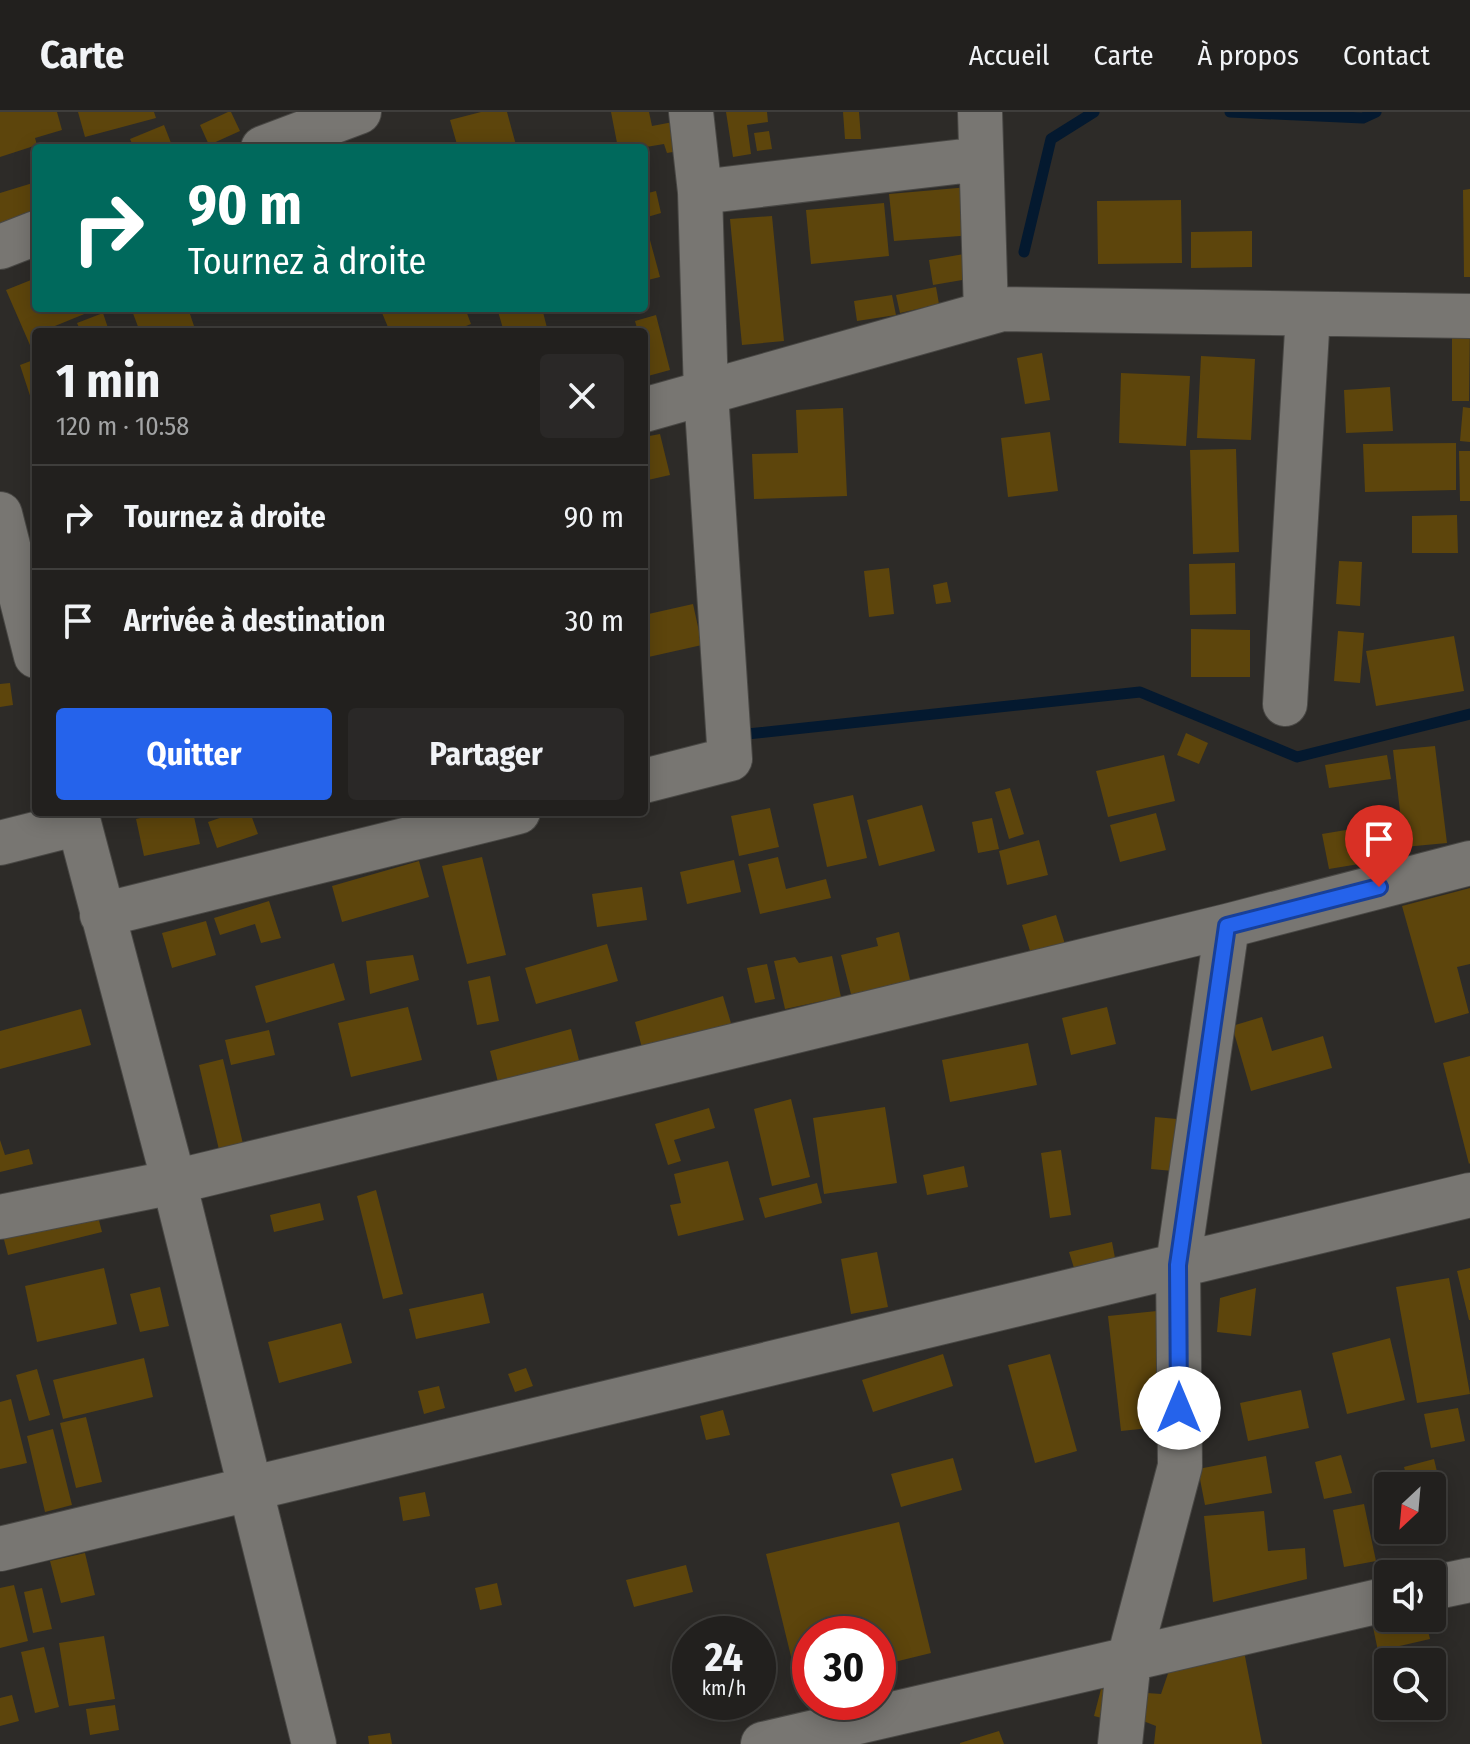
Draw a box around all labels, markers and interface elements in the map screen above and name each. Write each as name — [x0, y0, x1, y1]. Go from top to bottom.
text: Carte — [40, 32, 124, 78]
text: Accueil — [969, 39, 1050, 72]
text: Carte — [1094, 39, 1154, 72]
text: À propos — [1198, 39, 1299, 72]
text: Contact — [1343, 39, 1430, 72]
text: 90 m — [188, 172, 302, 239]
icon: right — [56, 176, 160, 280]
text: Tournez à droite — [188, 240, 426, 284]
text: 1 min — [56, 352, 161, 410]
button: close — [540, 354, 624, 438]
text: 120 m · 10:58 — [56, 411, 189, 442]
icon: right — [56, 495, 100, 539]
text: Tournez à droite — [124, 499, 326, 535]
text: 90 m — [564, 499, 624, 535]
icon: arrive — [56, 599, 100, 643]
text: Arrivée à destination — [124, 603, 385, 639]
text: 30 m — [565, 603, 624, 639]
button: Quitter — [56, 708, 332, 800]
button: Partager — [348, 708, 624, 800]
pin — [1345, 805, 1413, 887]
icon: arrive — [1357, 817, 1401, 861]
position arrow — [1137, 1366, 1221, 1450]
north arrow — [1374, 1472, 1446, 1544]
map controls — [1374, 1472, 1446, 1720]
button: sound — [1374, 1560, 1446, 1632]
speed limit sign: 30 — [792, 1616, 896, 1720]
text: 24 — [705, 1634, 743, 1682]
button: search — [1374, 1648, 1446, 1720]
text: km/h — [702, 1676, 746, 1700]

